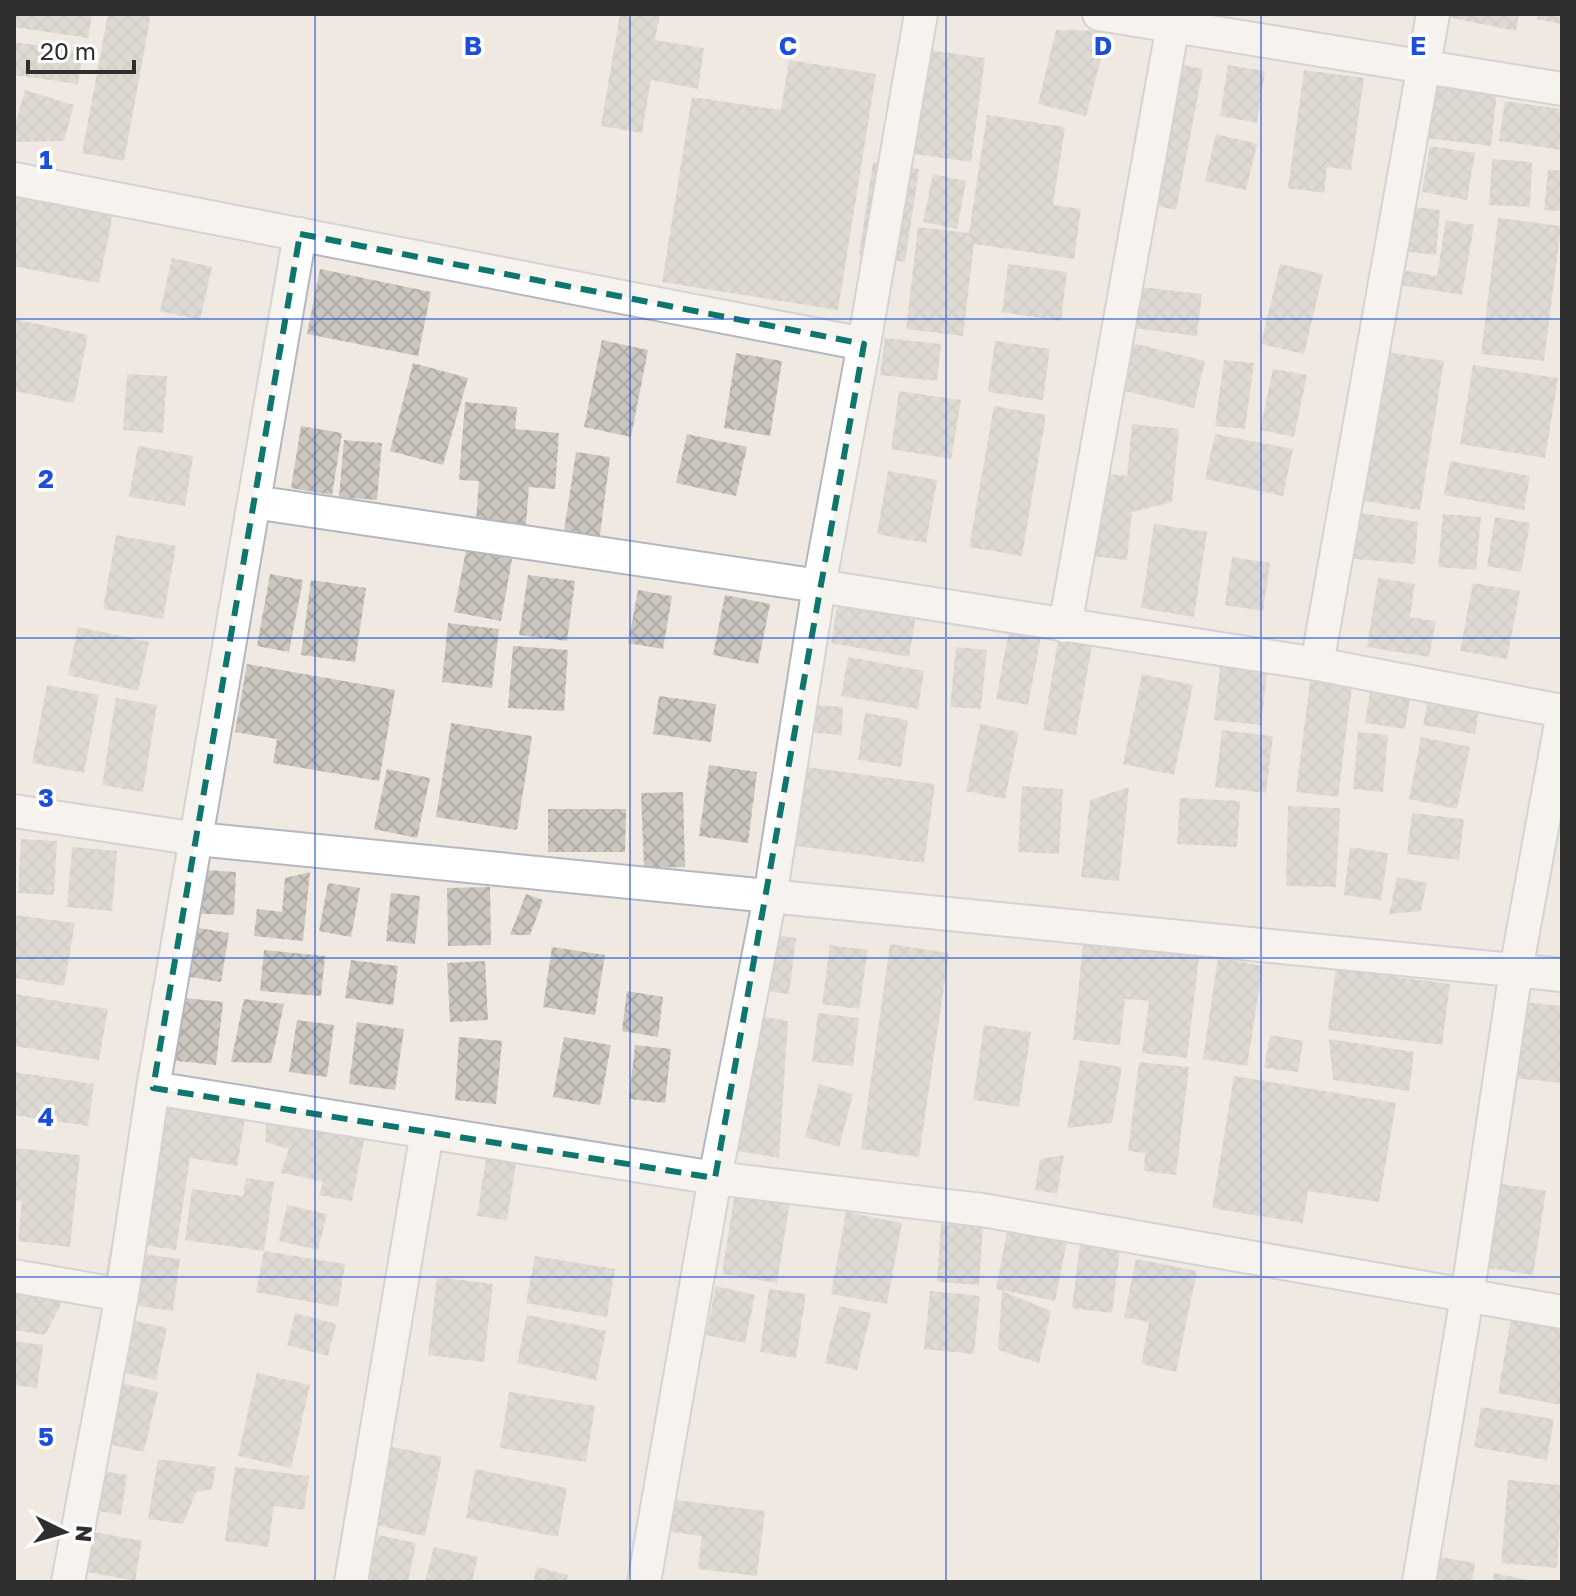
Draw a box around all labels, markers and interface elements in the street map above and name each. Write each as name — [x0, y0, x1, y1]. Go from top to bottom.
scale bar — [28, 24, 134, 74]
text: B — [464, 30, 482, 61]
text: C — [779, 30, 797, 61]
text: D — [1094, 30, 1112, 61]
text: E — [1410, 30, 1426, 61]
text: 20 m — [40, 36, 96, 65]
text: 1 — [39, 144, 53, 175]
text: 2 — [38, 463, 54, 494]
text: 3 — [38, 782, 54, 813]
text: 4 — [38, 1101, 54, 1132]
text: 5 — [38, 1421, 54, 1452]
north arrow — [24, 1492, 104, 1572]
text: N — [70, 1524, 99, 1543]

